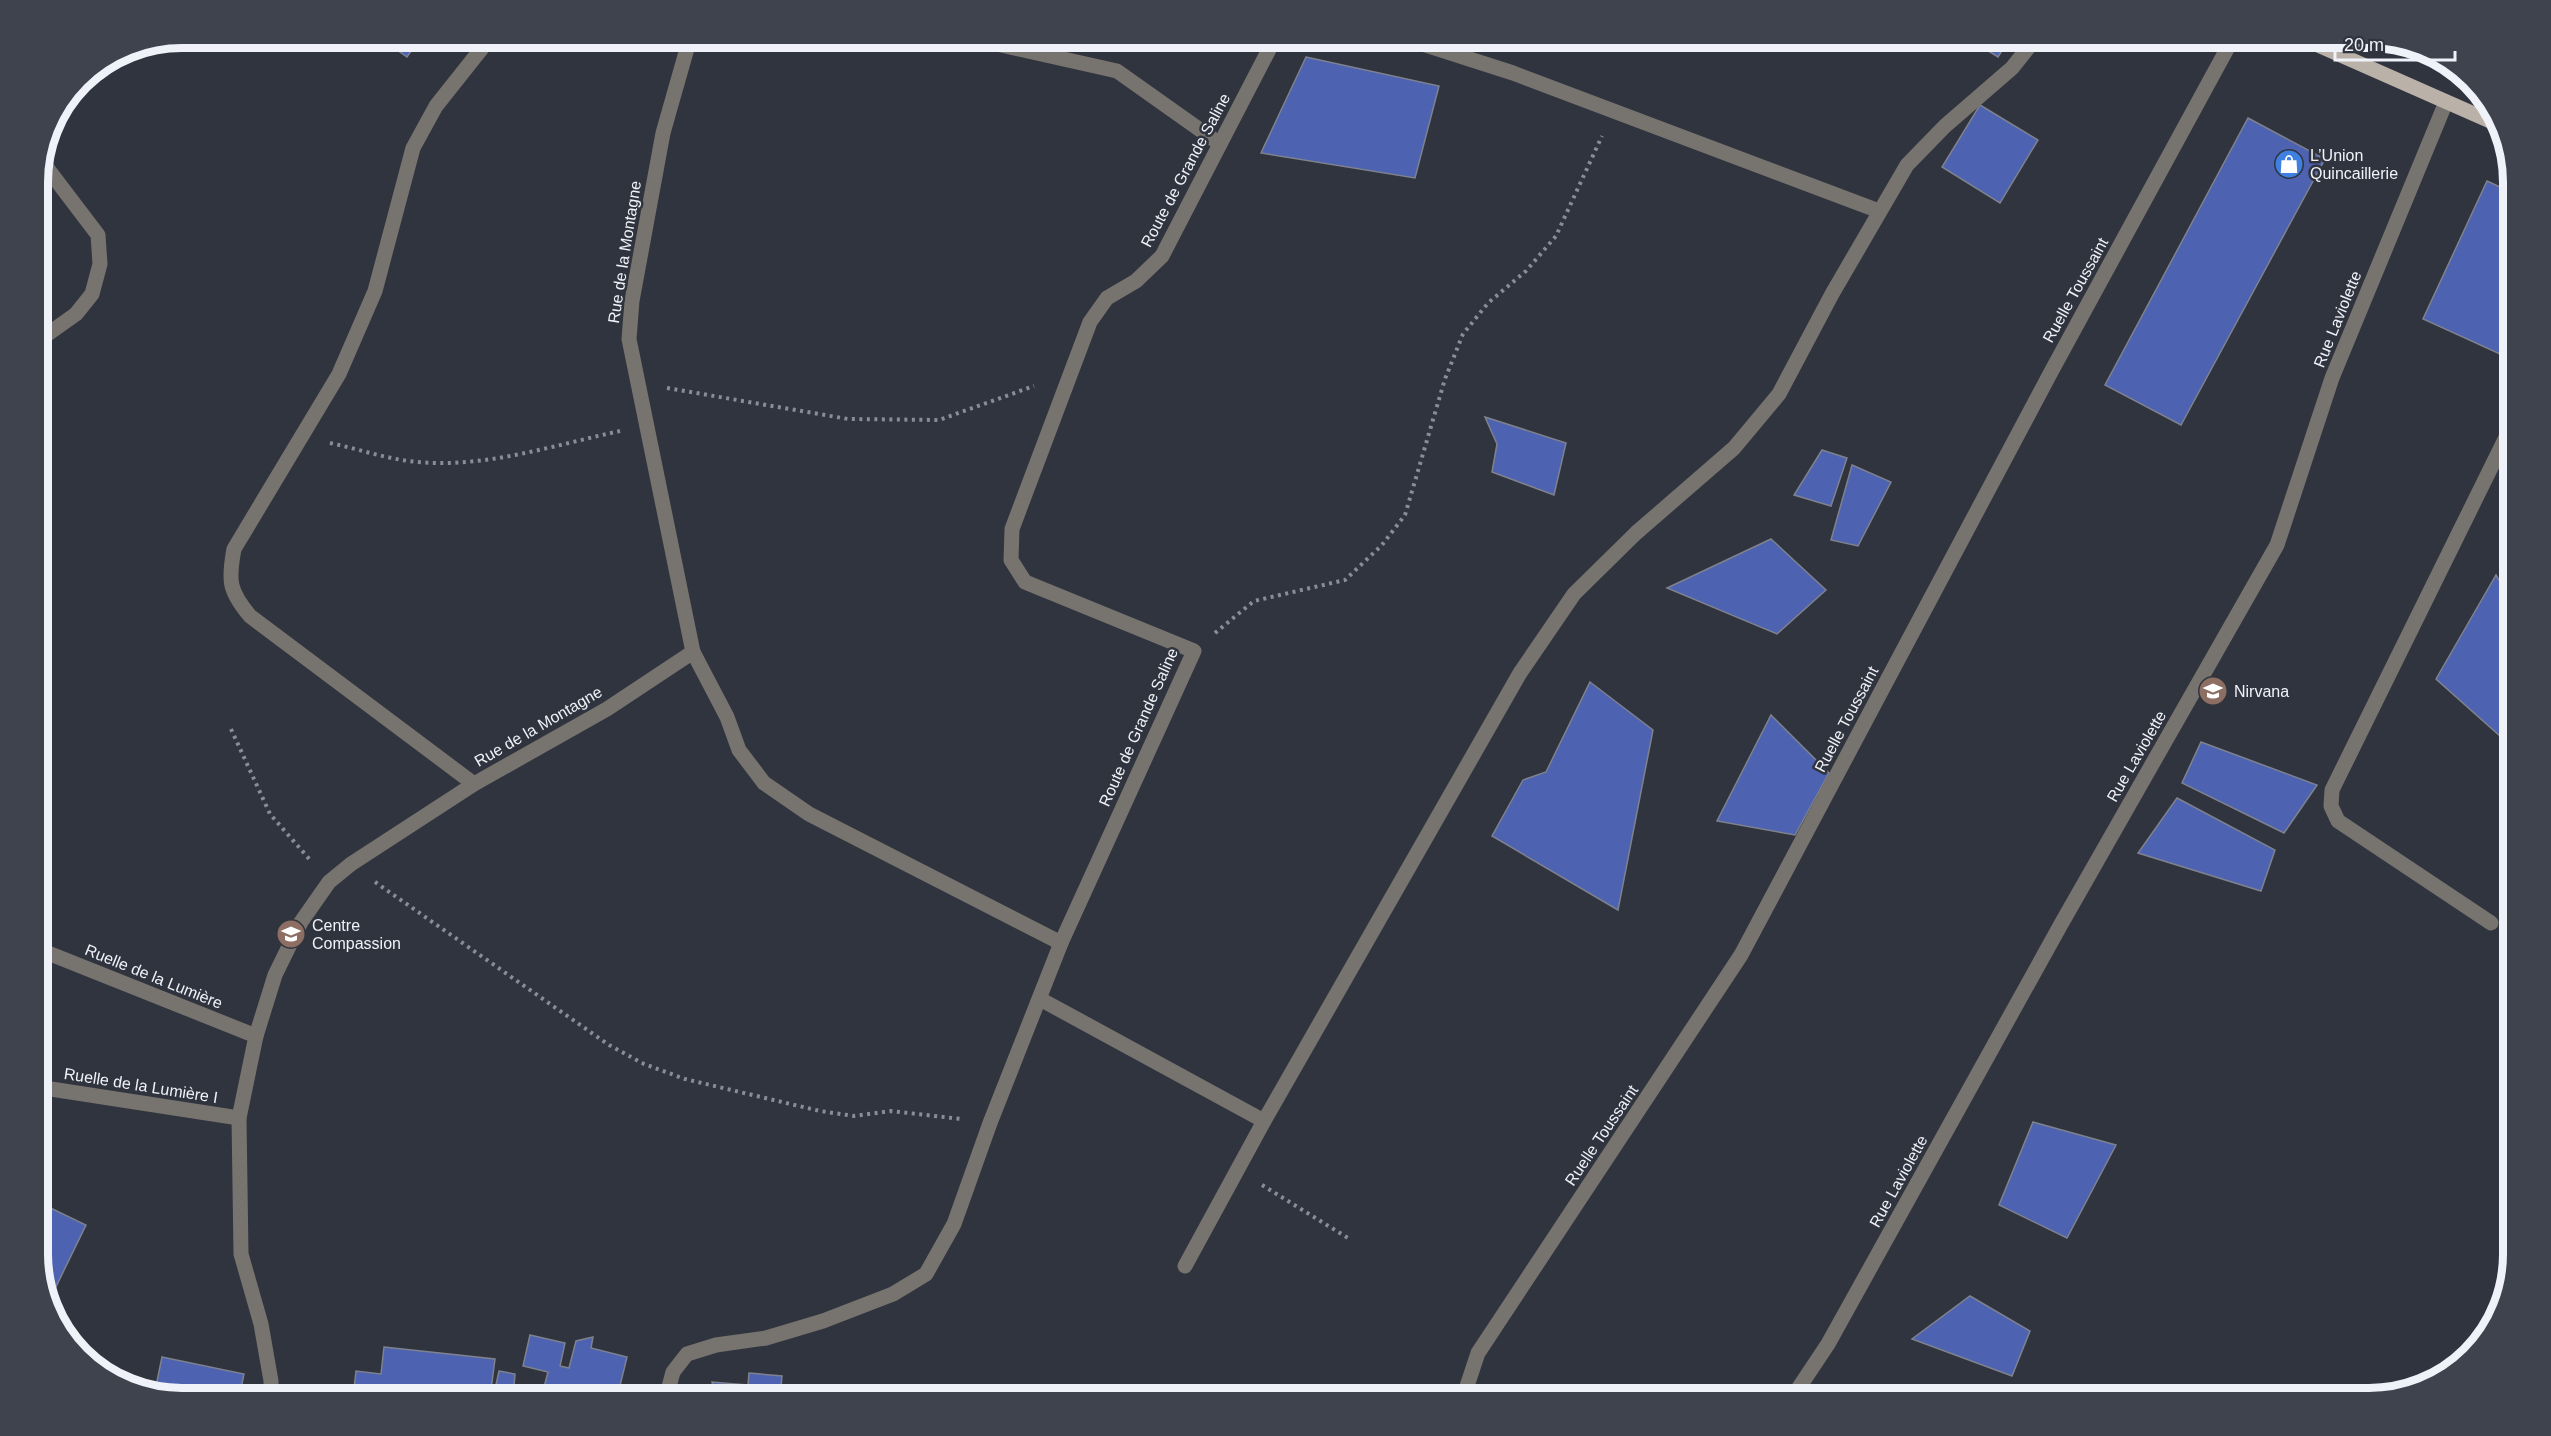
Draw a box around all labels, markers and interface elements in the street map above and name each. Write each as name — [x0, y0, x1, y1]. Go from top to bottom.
scale bar — [2335, 24, 2455, 62]
text: 20 m — [2344, 35, 2384, 55]
street label: Route de Grande Saline — [1138, 90, 1233, 250]
place label: L’Union Quincaillerie — [2310, 147, 2398, 182]
shop icon: L’Union Quincaillerie — [2273, 148, 2305, 180]
street label: Rue de la Montagne — [605, 179, 644, 325]
street label: Ruelle Toussaint — [2040, 234, 2112, 346]
street label: Rue Laviolette — [2310, 268, 2365, 370]
street label: Route de Grande Saline — [1096, 645, 1181, 809]
street label: Ruelle Toussaint — [1811, 663, 1882, 775]
school or university icon: Nirvana — [2197, 675, 2229, 707]
street label: Rue de la Montagne — [472, 683, 605, 770]
place label: Nirvana — [2234, 683, 2289, 700]
street label: Rue Laviolette — [2103, 708, 2169, 805]
place label: Centre Compassion — [312, 917, 401, 952]
school or university icon: Centre Compassion — [275, 918, 307, 950]
street label: Ruelle de la Lumière — [83, 941, 225, 1012]
street label: Ruelle de la Lumière I — [63, 1065, 219, 1106]
street label: Ruelle Toussaint — [1562, 1082, 1642, 1189]
street label: Rue Laviolette — [1866, 1132, 1931, 1230]

